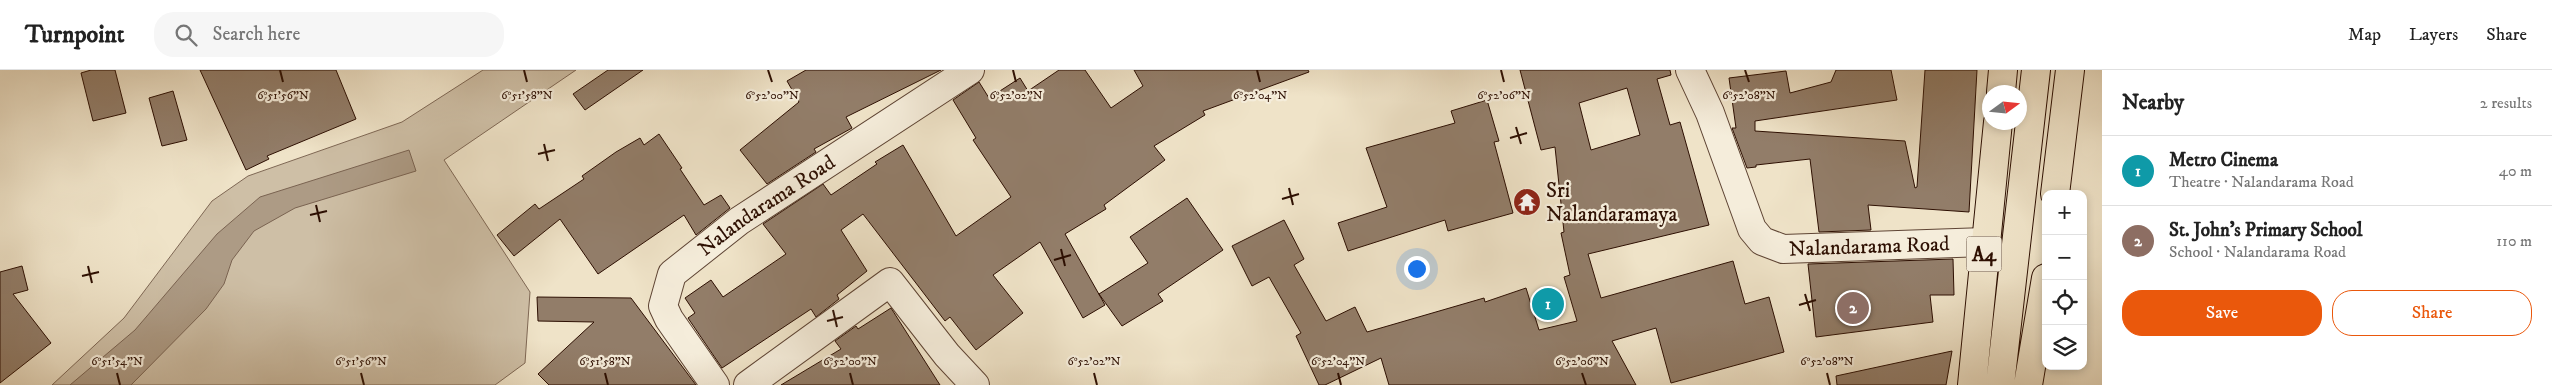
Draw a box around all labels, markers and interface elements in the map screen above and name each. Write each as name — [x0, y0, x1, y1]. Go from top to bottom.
search box — [154, 12, 504, 57]
text: Turnpoint — [25, 20, 124, 50]
icon: search — [172, 21, 200, 49]
text: Search here — [212, 23, 300, 46]
text: Map — [2348, 24, 2381, 46]
text: Layers — [2409, 24, 2458, 46]
text: Share — [2486, 24, 2527, 46]
north arrow — [1982, 85, 2027, 130]
text: 6°51'56"N — [257, 88, 309, 103]
text: 6°51'58"N — [501, 88, 553, 103]
text: 6°52'00"N — [745, 88, 799, 103]
text: 6°52'02"N — [989, 88, 1043, 103]
text: 6°52'04"N — [1233, 88, 1287, 103]
text: 6°52'06"N — [1477, 88, 1531, 103]
text: 6°52'08"N — [1722, 88, 1776, 103]
text: Nearby — [2122, 90, 2184, 116]
text: 2 results — [2480, 93, 2532, 113]
street label: Nalandarama Road — [693, 149, 841, 262]
text: Metro Cinema — [2169, 149, 2278, 172]
text: 1 — [2135, 161, 2141, 181]
text: 40 m — [2499, 161, 2532, 181]
text: Theatre · Nalandarama Road — [2169, 172, 2354, 192]
place label: Sri Nalandaramaya — [1546, 178, 1677, 228]
temple icon: Sri Nalandaramaya — [1512, 187, 1542, 217]
map controls — [2042, 190, 2087, 370]
button: + — [2042, 190, 2087, 235]
text: St. John's Primary School — [2169, 219, 2362, 242]
street label: Nalandarama Road — [1788, 231, 1950, 263]
text: 2 — [2134, 231, 2142, 251]
text: 110 m — [2496, 231, 2532, 251]
button: − — [2042, 235, 2087, 280]
road number: A4 — [1966, 236, 2002, 272]
text: School · Nalandarama Road — [2169, 242, 2346, 262]
your location — [1404, 256, 1430, 282]
button: locate — [2042, 280, 2087, 325]
pin: 1 — [1532, 285, 1564, 323]
pin: 2 — [1837, 289, 1869, 327]
button: Save — [2122, 290, 2322, 336]
button: Share — [2332, 290, 2532, 336]
button: layers — [2042, 325, 2087, 370]
text: 6°51'54"N — [91, 354, 143, 369]
text: 6°51'56"N — [335, 354, 387, 369]
text: 6°51'58"N — [579, 354, 631, 369]
text: 6°52'00"N — [823, 354, 877, 369]
text: 6°52'02"N — [1067, 354, 1121, 369]
text: 6°52'04"N — [1311, 354, 1365, 369]
text: 6°52'06"N — [1555, 354, 1609, 369]
text: 6°52'08"N — [1800, 354, 1854, 369]

